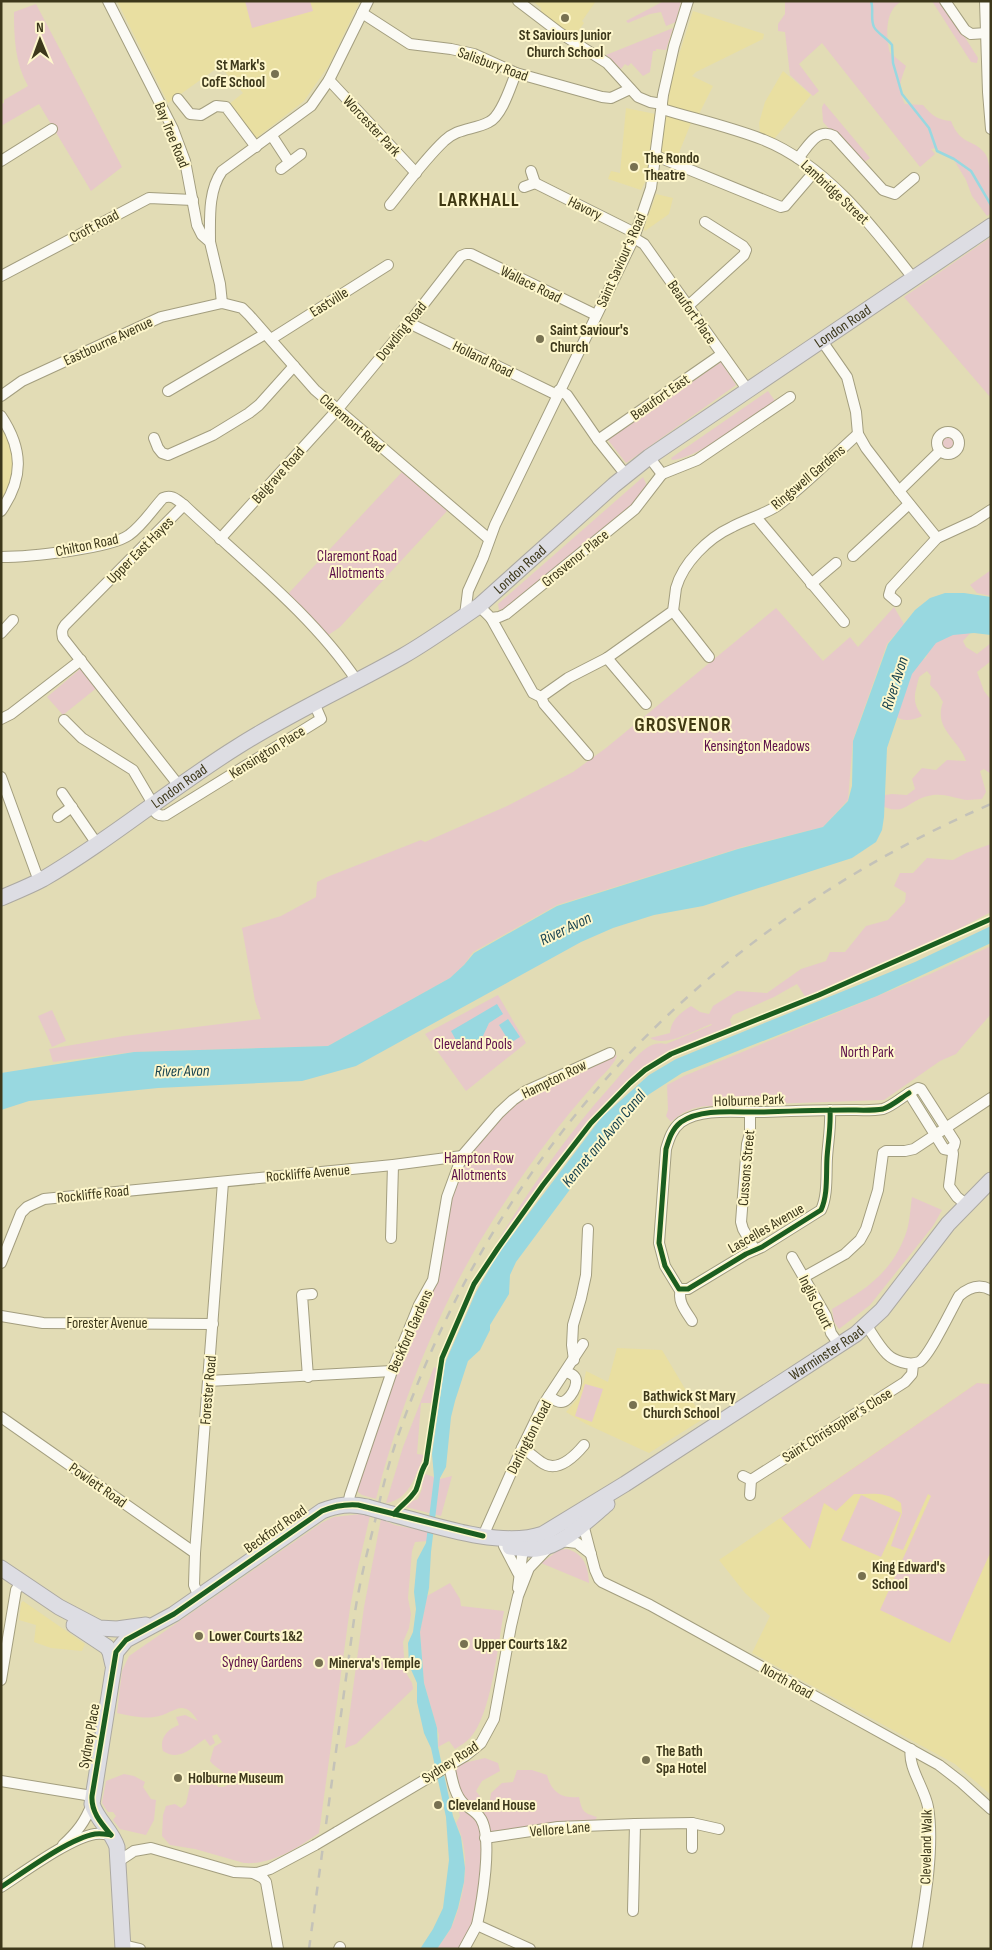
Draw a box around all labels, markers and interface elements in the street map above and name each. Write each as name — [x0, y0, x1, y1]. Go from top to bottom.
marker: St Saviours Junior Church School — [559, 12, 571, 24]
north arrow — [15, 15, 65, 65]
text: N — [36, 19, 44, 36]
place label: St Saviours Junior Church School — [519, 26, 612, 62]
street label: Salisbury Road — [455, 43, 531, 86]
place label: St Mark's CofE School — [201, 56, 265, 92]
marker: St Mark's CofE School — [269, 68, 281, 80]
street label: Worcester Park — [339, 92, 405, 161]
street label: Bay Tree Road — [150, 100, 193, 171]
place label: The Rondo Theatre — [644, 149, 699, 185]
street label: Lambridge Street — [797, 156, 873, 229]
marker: The Rondo Theatre — [628, 161, 640, 173]
district label: LARKHALL — [438, 188, 520, 212]
street label: Havory — [565, 192, 605, 225]
street label: Croft Road — [66, 205, 122, 247]
street label: Saint Saviour's Road — [592, 210, 651, 310]
street label: Wallace Road — [497, 261, 565, 307]
street label: Beaufort Place — [663, 277, 720, 348]
street label: Eastville — [306, 283, 352, 322]
street label: Dowding Road — [372, 298, 431, 365]
street label: London Road — [811, 301, 875, 352]
street label: Eastbourne Avenue — [61, 313, 156, 370]
place label: Saint Saviour's Church — [550, 321, 629, 357]
marker: Saint Saviour's Church — [534, 333, 546, 345]
street label: Holland Road — [449, 337, 516, 382]
street label: Beaufort East — [627, 370, 694, 425]
street label: Claremont Road — [315, 390, 388, 457]
street label: Ringswell Gardens — [767, 441, 849, 514]
street label: Belgrave Road — [248, 443, 309, 508]
street label: Upper East Hayes — [103, 513, 178, 588]
street label: Grosvenor Place — [538, 525, 613, 591]
street label: Chilton Road — [54, 530, 120, 561]
street label: London Road — [490, 541, 550, 598]
park label: Claremont Road Allotments — [317, 547, 397, 583]
water label: River Avon — [878, 654, 913, 712]
district label: GROSVENOR — [634, 713, 732, 737]
street label: Kensington Place — [226, 722, 309, 783]
park label: Kensington Meadows — [704, 737, 810, 756]
street label: London Road — [148, 760, 211, 813]
water label: River Avon — [537, 909, 595, 950]
park label: Cleveland Pools — [434, 1035, 512, 1054]
park label: North Park — [840, 1043, 894, 1062]
street label: Hampton Row — [519, 1055, 590, 1103]
water label: River Avon — [154, 1062, 210, 1081]
water label: Kennet and Avon Canal — [558, 1086, 651, 1191]
street label: Holburne Park — [714, 1090, 785, 1111]
street label: Cussons Street — [734, 1129, 759, 1207]
park label: Hampton Row Allotments — [444, 1149, 515, 1185]
street label: Rockliffe Avenue — [265, 1160, 351, 1187]
street label: Rockliffe Road — [56, 1181, 130, 1208]
street label: Lascelles Avenue — [725, 1199, 808, 1258]
street label: Inglis Court — [794, 1272, 837, 1333]
street label: Beckford Gardens — [384, 1287, 437, 1376]
street label: Forester Avenue — [66, 1314, 148, 1333]
street label: Warminster Road — [786, 1322, 869, 1385]
street label: Forester Road — [196, 1355, 221, 1425]
street label: Saint Christopher's Close — [779, 1384, 896, 1467]
place label: Bathwick St Mary Church School — [643, 1387, 737, 1423]
street label: Darlington Road — [503, 1397, 556, 1477]
marker: Bathwick St Mary Church School — [627, 1399, 639, 1411]
street label: Powlett Road — [65, 1459, 130, 1512]
street label: Beckford Road — [240, 1501, 310, 1558]
place label: King Edward's School — [872, 1558, 945, 1594]
marker: King Edward's School — [856, 1570, 868, 1582]
place label: Lower Courts 1&2 — [209, 1627, 303, 1646]
marker: Lower Courts 1&2 — [193, 1630, 205, 1642]
place label: Upper Courts 1&2 — [474, 1635, 567, 1654]
marker: Upper Courts 1&2 — [458, 1638, 470, 1650]
park label: Sydney Gardens — [222, 1653, 302, 1672]
place label: Minerva's Temple — [329, 1654, 420, 1673]
marker: Minerva's Temple — [313, 1657, 325, 1669]
street label: North Road — [757, 1659, 816, 1703]
street label: Sydney Place — [74, 1702, 105, 1770]
street label: Sydney Road — [418, 1737, 482, 1788]
place label: The Bath Spa Hotel — [656, 1742, 707, 1778]
marker: The Bath Spa Hotel — [640, 1754, 652, 1766]
place label: Holburne Museum — [188, 1769, 283, 1788]
marker: Holburne Museum — [172, 1772, 184, 1784]
place label: Cleveland House — [448, 1796, 536, 1815]
marker: Cleveland House — [432, 1799, 444, 1811]
street label: Cleveland Walk — [916, 1809, 937, 1885]
street label: Vellore Lane — [529, 1817, 591, 1842]

